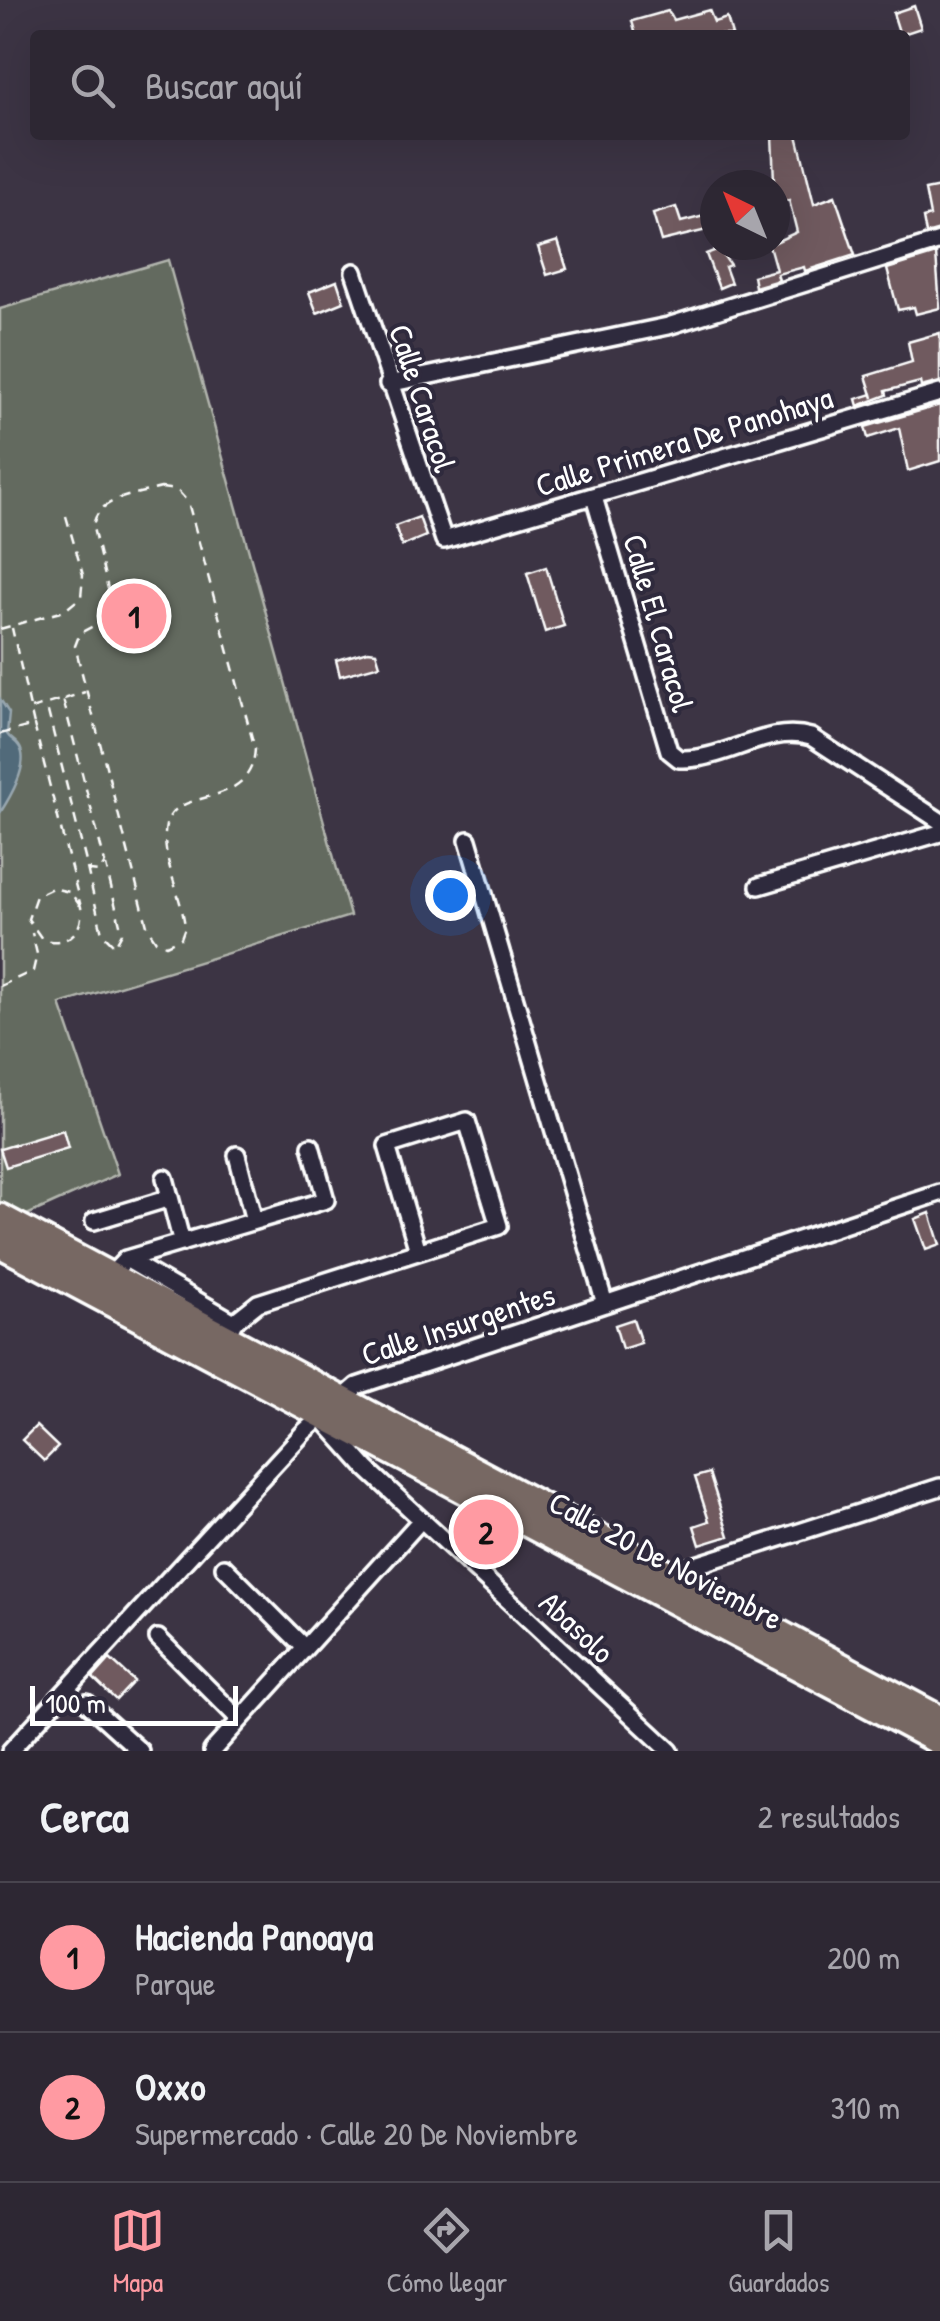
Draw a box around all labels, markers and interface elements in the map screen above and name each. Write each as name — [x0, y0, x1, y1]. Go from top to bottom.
search box — [30, 30, 910, 140]
icon: search — [65, 58, 120, 113]
text: Buscar aquí — [145, 59, 303, 111]
north arrow — [700, 170, 790, 260]
street label: Calle Caracol — [379, 319, 467, 478]
street label: Calle Primera De Panohaya — [530, 375, 838, 507]
street label: Calle El Caracol — [613, 529, 705, 717]
pin: 1 — [102, 578, 166, 654]
your location — [425, 870, 476, 921]
street label: Calle Insurgentes — [356, 1273, 560, 1375]
street label: Calle 20 De Noviembre — [542, 1480, 790, 1640]
pin: 2 — [454, 1494, 518, 1570]
street label: Abasolo — [530, 1581, 624, 1673]
scale bar — [30, 1681, 238, 1726]
text: 100 m — [45, 1684, 106, 1722]
text: Cerca — [40, 1788, 129, 1845]
text: 2 resultados — [758, 1795, 900, 1838]
text: Hacienda Panoaya — [135, 1910, 373, 1962]
text: 1 — [67, 1936, 78, 1979]
text: 200 m — [827, 1936, 900, 1979]
text: Parque — [135, 1962, 216, 2005]
text: Oxxo — [135, 2060, 206, 2112]
text: 2 — [65, 2086, 80, 2129]
text: 310 m — [831, 2086, 900, 2129]
text: Supermercado · Calle 20 De Noviembre — [135, 2112, 578, 2155]
tab: Mapa — [110, 2203, 165, 2301]
tab: Cómo llegar — [386, 2203, 507, 2301]
tab: Guardados — [728, 2203, 829, 2301]

